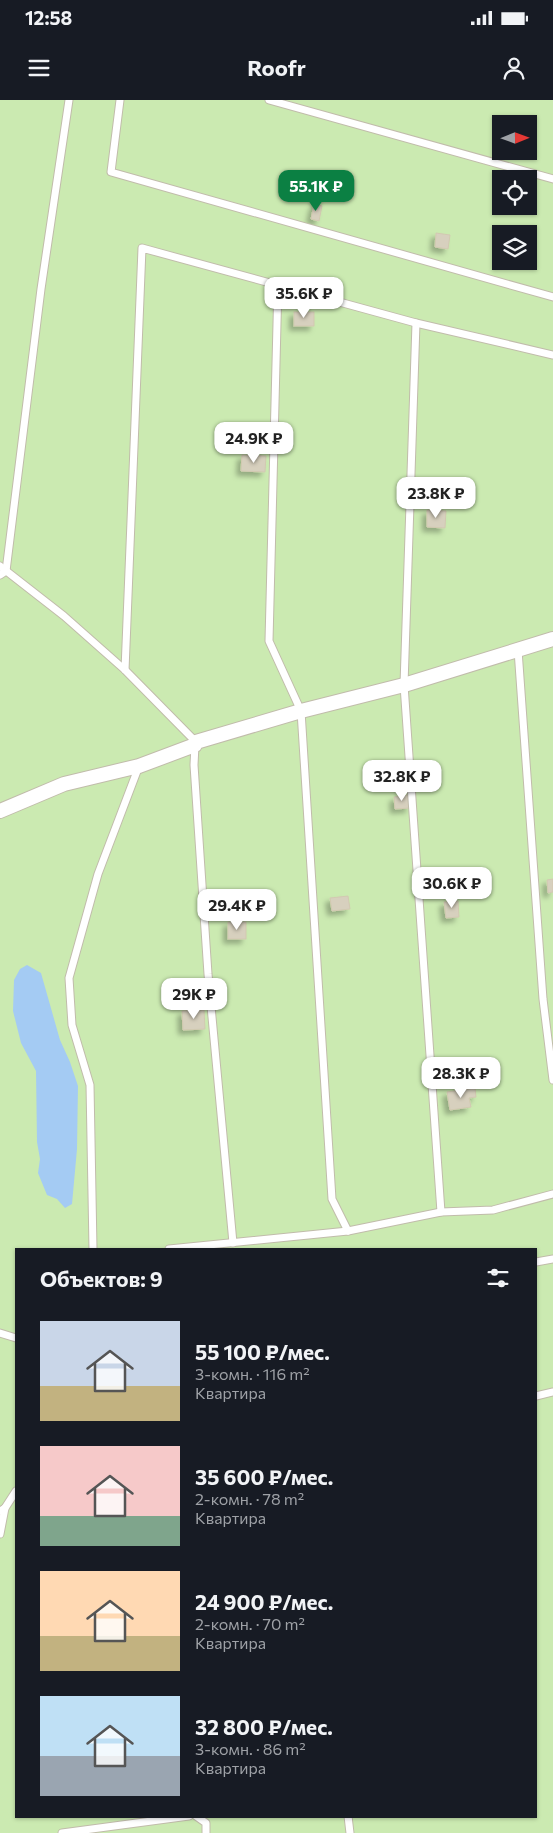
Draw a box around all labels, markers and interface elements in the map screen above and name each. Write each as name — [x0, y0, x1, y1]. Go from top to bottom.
text: 12:58 — [25, 6, 72, 29]
icon: menu — [25, 54, 53, 82]
text: Roofr — [247, 54, 306, 81]
icon: person — [500, 54, 528, 82]
north arrow — [492, 115, 538, 160]
map controls — [492, 115, 537, 270]
pin: 55.1K ₽ — [270, 170, 362, 212]
button: locate — [492, 170, 537, 215]
text: 55.1K ₽ — [289, 176, 343, 195]
button: layers — [492, 225, 537, 270]
pin: 35.6K ₽ — [258, 276, 350, 319]
text: 35.6K ₽ — [275, 283, 333, 302]
pin: 24.9K ₽ — [208, 422, 300, 464]
text: 24.9K ₽ — [225, 428, 283, 447]
pin: 23.8K ₽ — [390, 476, 482, 519]
text: 23.8K ₽ — [408, 483, 464, 502]
pin: 32.8K ₽ — [356, 760, 448, 802]
text: 32.8K ₽ — [373, 766, 431, 785]
pin: 30.6K ₽ — [406, 866, 498, 909]
text: 30.6K ₽ — [423, 873, 481, 892]
pin: 29.4K ₽ — [191, 888, 283, 931]
text: 29.4K ₽ — [208, 895, 266, 914]
pin: 29K ₽ — [159, 978, 229, 1020]
text: 29K ₽ — [172, 984, 216, 1003]
pin: 28.3K ₽ — [415, 1056, 507, 1099]
text: 28.3K ₽ — [432, 1063, 490, 1082]
icon: filters — [484, 1264, 512, 1292]
text: Объектов: 9 — [40, 1266, 163, 1291]
text: 55 100 ₽/мес. — [195, 1339, 330, 1364]
icon: home — [80, 1341, 140, 1401]
text: 3-комн. · 116 m² — [195, 1364, 310, 1383]
text: Квартира — [195, 1383, 266, 1402]
text: 35 600 ₽/мес. — [195, 1464, 333, 1489]
icon: home — [80, 1466, 140, 1526]
text: 2-комн. · 78 m² — [195, 1489, 304, 1508]
text: Квартира — [195, 1508, 266, 1527]
text: 24 900 ₽/мес. — [195, 1589, 333, 1614]
icon: home — [80, 1591, 140, 1651]
text: 2-комн. · 70 m² — [195, 1614, 305, 1633]
text: Квартира — [195, 1633, 266, 1652]
text: 32 800 ₽/мес. — [195, 1714, 333, 1739]
icon: home — [80, 1716, 140, 1776]
text: 3-комн. · 86 m² — [195, 1739, 306, 1758]
text: Квартира — [195, 1758, 266, 1777]

